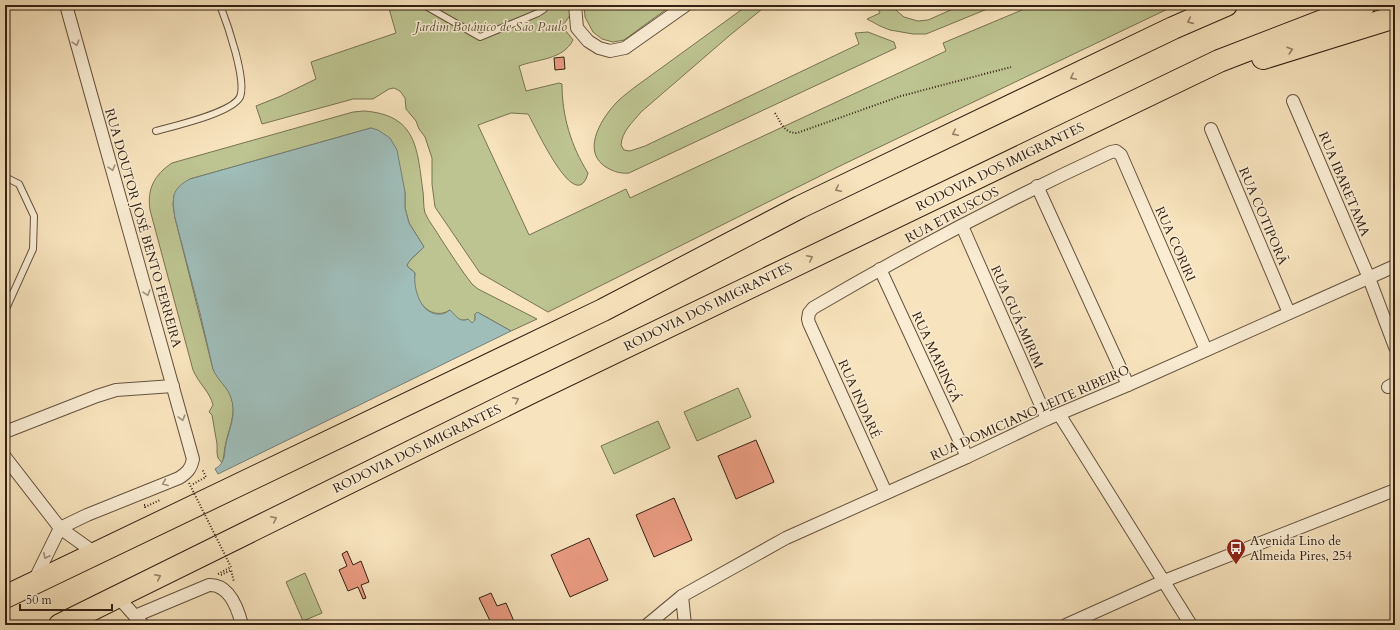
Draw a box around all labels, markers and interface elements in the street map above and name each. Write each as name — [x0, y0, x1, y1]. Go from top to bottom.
one-way arrow — [1187, 16, 1195, 24]
park label: Jardim Botânico de São Paulo — [412, 18, 567, 36]
one-way arrow — [72, 39, 80, 46]
one-way arrow — [1286, 46, 1293, 55]
one-way arrow — [1069, 72, 1077, 80]
street label: RUA DOUTOR JOSÉ BENTO FERREIRA — [100, 106, 186, 350]
street label: RODOVIA DOS IMIGRANTES — [913, 118, 1087, 216]
one-way arrow — [952, 128, 960, 136]
street label: RUA IBARETAMA — [1314, 129, 1374, 240]
one-way arrow — [107, 164, 116, 171]
street label: RUA COTIPORÃ — [1234, 164, 1292, 268]
street label: RUA ETRUSCOS — [902, 183, 1002, 247]
one-way arrow — [835, 184, 843, 192]
street label: RUA CORIRI — [1150, 204, 1200, 284]
one-way arrow — [806, 255, 813, 263]
street label: RODOVIA DOS IMIGRANTES — [621, 258, 795, 356]
street label: RUA GUÁ-MIRIM — [986, 263, 1048, 371]
one-way arrow — [142, 289, 151, 296]
street label: RUA MARINGÁ — [907, 309, 965, 406]
street label: RUA INDARÉ — [834, 357, 884, 441]
street label: RUA DOMICIANO LEITE RIBEIRO — [927, 361, 1133, 465]
one-way arrow — [512, 397, 520, 405]
street label: RODOVIA DOS IMIGRANTES — [330, 400, 504, 498]
one-way arrow — [177, 414, 186, 421]
one-way arrow — [162, 478, 170, 486]
one-way arrow — [270, 516, 277, 524]
place label: Avenida Lino de Almeida Pires, 254 — [1250, 532, 1353, 565]
bus stop icon: Avenida Lino de Almeida Pires, 254 — [1225, 537, 1247, 565]
one-way arrow — [43, 551, 51, 559]
one-way arrow — [153, 574, 161, 582]
scale bar — [20, 586, 112, 612]
text: 50 m — [26, 592, 53, 608]

